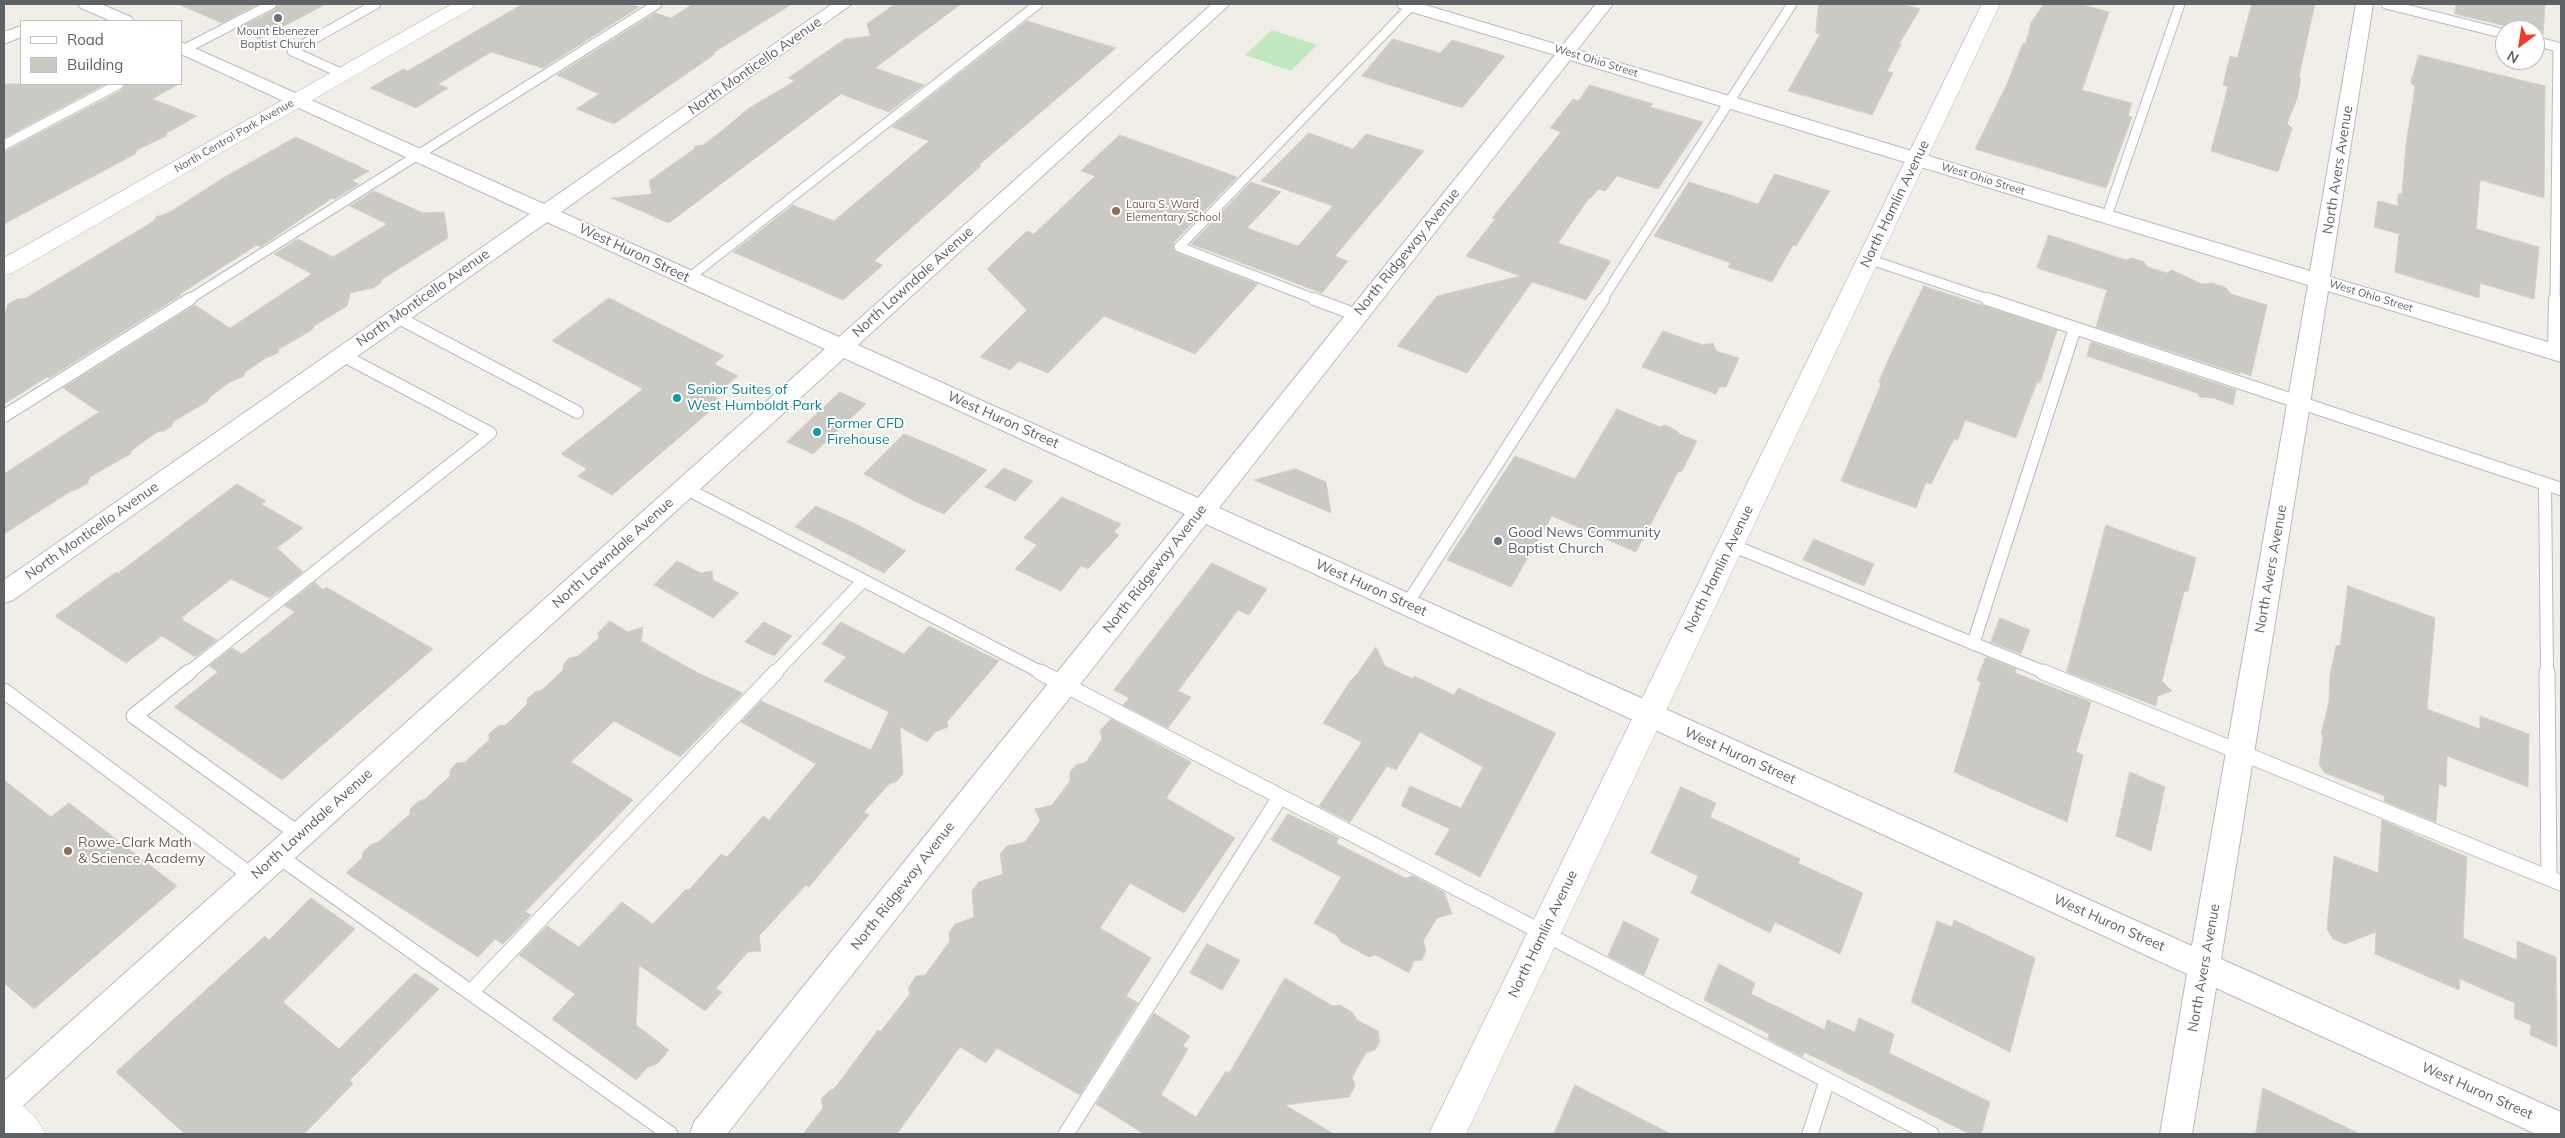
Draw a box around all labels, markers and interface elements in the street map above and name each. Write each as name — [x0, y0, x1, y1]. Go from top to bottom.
marker: Mount Ebenezer Baptist Church — [272, 12, 284, 24]
street label: North Monticello Avenue — [685, 14, 825, 118]
legend — [20, 20, 182, 85]
north arrow — [2495, 20, 2545, 70]
place label: Mount Ebenezer Baptist Church — [237, 25, 319, 51]
text: Road — [67, 30, 104, 49]
street label: West Ohio Street — [1553, 42, 1639, 80]
text: N — [2504, 47, 2522, 67]
text: Building — [67, 55, 123, 74]
street label: North Central Park Avenue — [172, 96, 296, 176]
street label: North Avers Avenue — [2320, 105, 2356, 235]
street label: North Hamlin Avenue — [1857, 138, 1933, 270]
street label: West Ohio Street — [1940, 160, 2026, 198]
street label: North Ridgeway Avenue — [1351, 185, 1463, 319]
place label: Laura S. Ward Elementary School — [1126, 198, 1221, 224]
marker: Laura S. Ward Elementary School — [1110, 205, 1122, 217]
street label: West Huron Street — [576, 220, 692, 286]
street label: North Lawndale Avenue — [849, 223, 977, 341]
street label: North Monticello Avenue — [353, 246, 493, 350]
street label: West Ohio Street — [2328, 277, 2414, 315]
place label: Senior Suites of West Humboldt Park — [687, 382, 822, 414]
street label: West Huron Street — [945, 388, 1061, 452]
marker: Senior Suites of West Humboldt Park — [671, 392, 683, 404]
place label: Former CFD Firehouse — [827, 416, 904, 448]
marker: Former CFD Firehouse — [811, 426, 823, 438]
street label: North Monticello Avenue — [22, 479, 162, 583]
street label: North Lawndale Avenue — [549, 494, 677, 612]
street label: North Ridgeway Avenue — [1100, 501, 1210, 637]
street label: North Hamlin Avenue — [1681, 503, 1757, 635]
street label: North Avers Avenue — [2251, 504, 2291, 634]
place label: Good News Community Baptist Church — [1508, 525, 1661, 558]
marker: Good News Community Baptist Church — [1492, 535, 1504, 547]
street label: West Huron Street — [1313, 556, 1429, 620]
street label: West Huron Street — [1682, 724, 1798, 788]
street label: North Lawndale Avenue — [248, 765, 376, 883]
street label: North Ridgeway Avenue — [848, 818, 958, 954]
place label: Rowe-Clark Math & Science Academy — [78, 835, 205, 868]
marker: Rowe-Clark Math & Science Academy — [62, 845, 74, 857]
street label: North Hamlin Avenue — [1505, 868, 1581, 1000]
street label: West Huron Street — [2051, 891, 2167, 955]
street label: North Avers Avenue — [2184, 903, 2224, 1033]
street label: West Huron Street — [2419, 1059, 2535, 1123]

